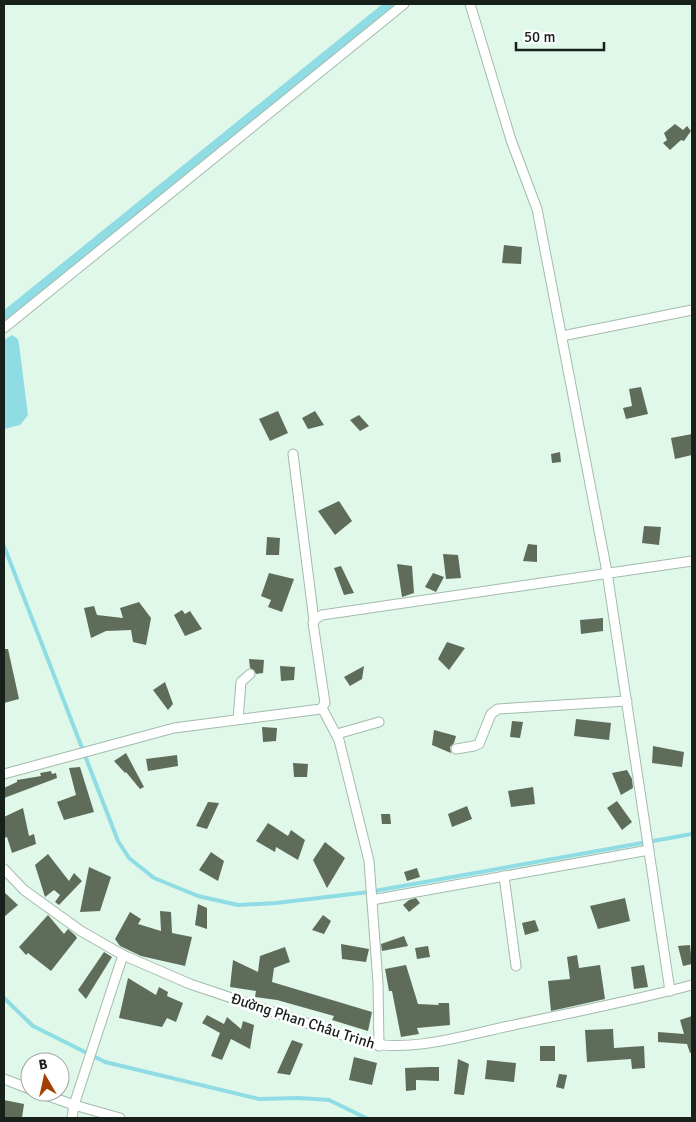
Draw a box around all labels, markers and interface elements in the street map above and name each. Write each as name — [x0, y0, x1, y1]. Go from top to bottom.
scale bar — [516, 20, 604, 52]
text: 50 m — [524, 28, 555, 46]
street label: Đường Phan Châu Trinh — [229, 989, 377, 1053]
north arrow — [20, 1052, 70, 1102]
text: B — [37, 1056, 49, 1074]

